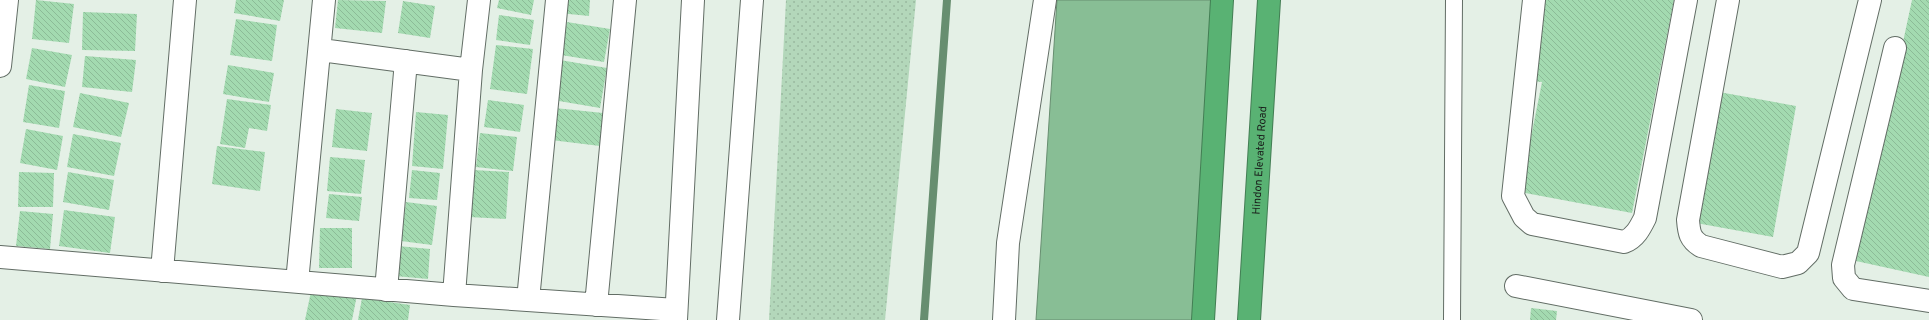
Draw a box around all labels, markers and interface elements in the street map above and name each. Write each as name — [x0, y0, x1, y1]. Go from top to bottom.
street label: Hindon Elevated Road — [1250, 106, 1270, 215]

